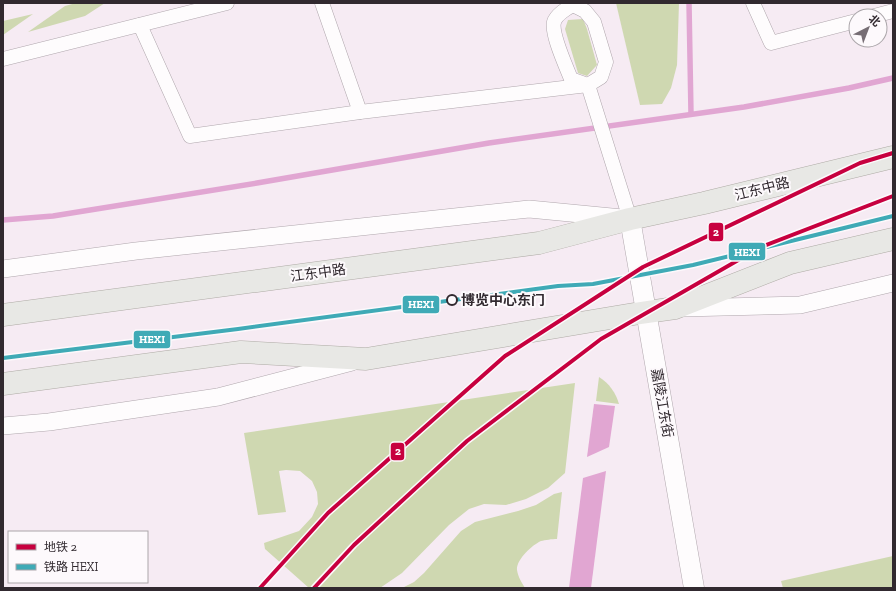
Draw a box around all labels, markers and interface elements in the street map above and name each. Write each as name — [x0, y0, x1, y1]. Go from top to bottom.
north arrow — [848, 8, 888, 48]
text: 北 — [866, 12, 883, 29]
street label: 江东中路 — [733, 174, 791, 204]
line badge: 2 — [708, 222, 724, 242]
text: 2 — [713, 226, 719, 239]
line badge: HEXI — [728, 242, 766, 261]
text: HEXI — [734, 246, 760, 259]
street label: 江东中路 — [289, 261, 347, 285]
place label: 博览中心东门 — [461, 292, 545, 309]
marker: 博览中心东门 — [446, 294, 458, 306]
line badge: HEXI — [402, 295, 440, 314]
text: HEXI — [408, 298, 434, 311]
line badge: HEXI — [133, 330, 171, 349]
text: HEXI — [139, 333, 165, 346]
street label: 嘉陵江东街 — [648, 367, 676, 439]
line badge: 2 — [390, 442, 405, 461]
text: 2 — [395, 445, 401, 458]
legend — [8, 531, 148, 583]
text: 地铁 2 — [44, 540, 77, 554]
text: 铁路 HEXI — [44, 560, 98, 574]

